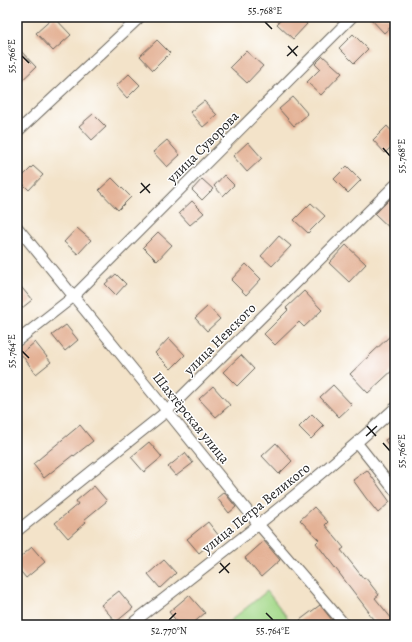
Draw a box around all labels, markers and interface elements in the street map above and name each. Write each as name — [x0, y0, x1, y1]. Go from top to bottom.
text: 55.768°E — [248, 4, 282, 17]
text: 55.766°E — [5, 39, 18, 73]
street label: улица Суворова — [162, 106, 244, 188]
text: 55.768°E — [395, 139, 408, 173]
street label: улица Невского — [179, 299, 260, 380]
text: 55.764°E — [5, 334, 18, 368]
street label: Шахтёрская улица — [148, 368, 234, 468]
text: 55.766°E — [395, 434, 408, 468]
street label: улица Петра Великого — [197, 458, 314, 558]
text: 52.770°N — [151, 624, 187, 637]
text: 55.764°E — [256, 624, 290, 637]

